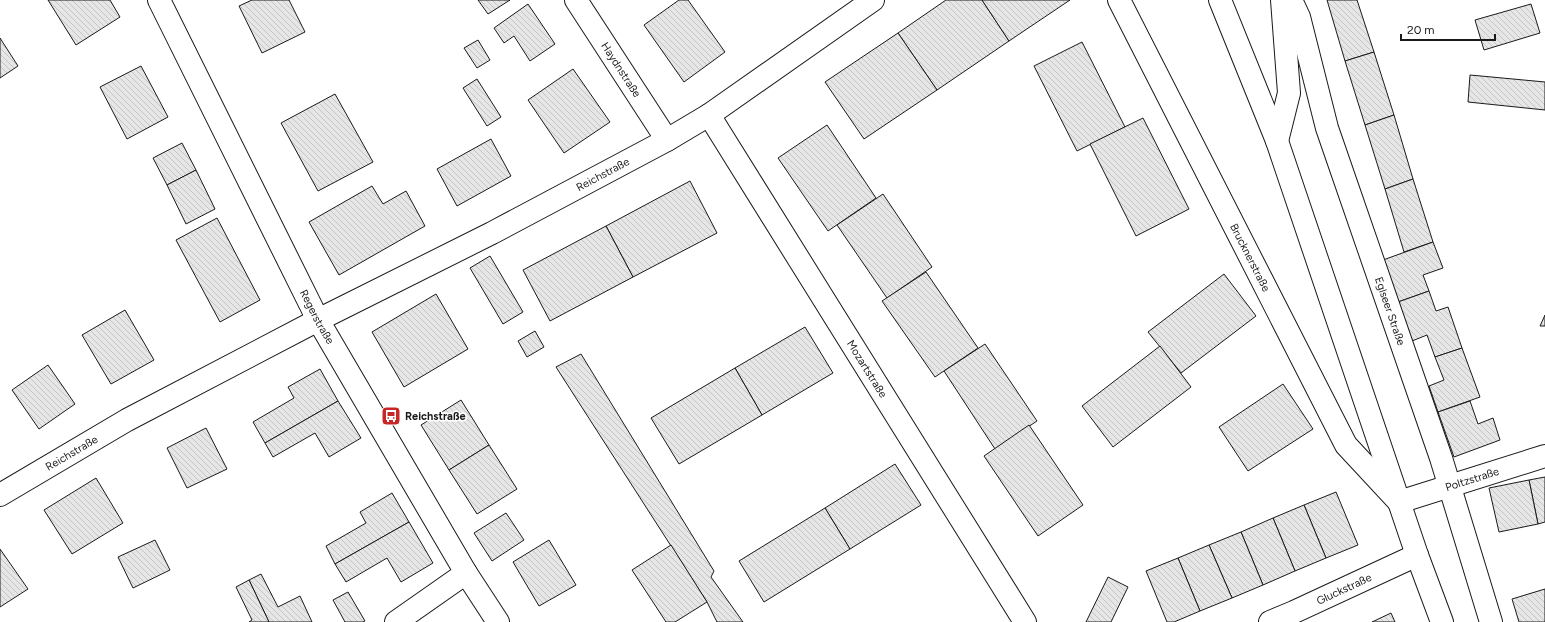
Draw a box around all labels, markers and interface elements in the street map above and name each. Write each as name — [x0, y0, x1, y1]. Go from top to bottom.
scale bar — [1401, 16, 1495, 42]
text: 20 m — [1407, 23, 1435, 37]
street label: Haydnstraße — [599, 40, 644, 100]
street label: Reichstraße — [574, 155, 632, 194]
street label: Brucknerstraße — [1228, 221, 1273, 294]
street label: Eglseer Straße — [1372, 275, 1408, 347]
street label: Regerstraße — [297, 287, 337, 346]
street label: Mozartstraße — [844, 338, 890, 400]
bus stop icon: Reichstraße — [380, 405, 402, 427]
place label: Reichstraße — [405, 410, 465, 423]
street label: Reichstraße — [43, 432, 100, 473]
street label: Poltzstraße — [1444, 464, 1501, 494]
street label: Gluckstraße — [1314, 571, 1373, 607]

